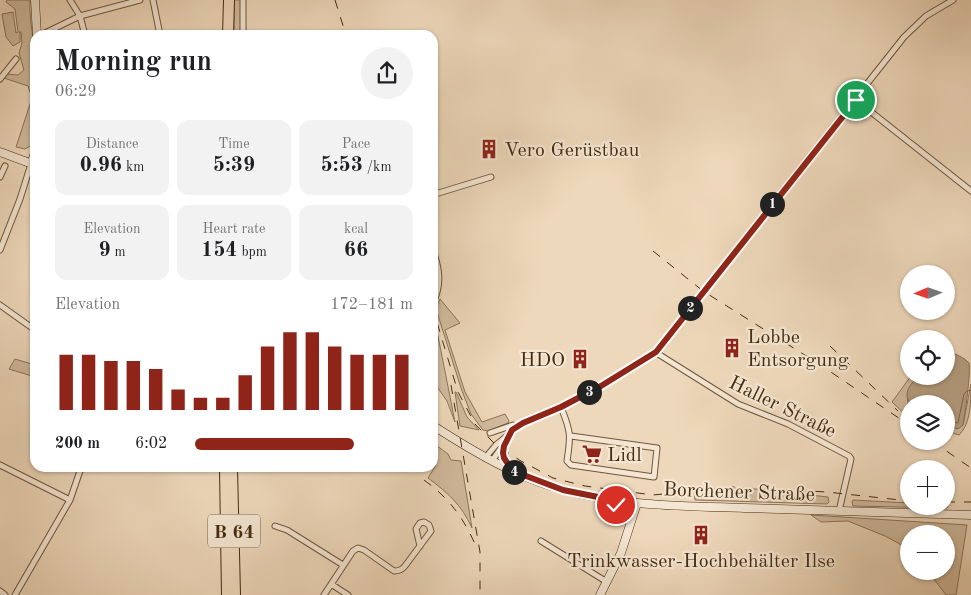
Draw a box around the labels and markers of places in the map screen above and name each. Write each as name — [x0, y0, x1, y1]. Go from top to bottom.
pin — [835, 79, 877, 121]
building icon: Vero Gerüstbau — [478, 138, 500, 160]
place label: Vero Gerüstbau — [504, 141, 640, 161]
pin: 1 — [760, 192, 784, 216]
pin: 2 — [678, 296, 702, 320]
place label: Lobbe Entsorgung — [747, 328, 849, 371]
building icon: Lobbe Entsorgung — [721, 337, 743, 359]
building icon: HDO — [569, 348, 591, 370]
place label: HDO — [520, 351, 565, 371]
pin: 3 — [576, 380, 602, 404]
supermarket icon: Lidl — [581, 443, 603, 465]
place label: Lidl — [607, 446, 642, 466]
pin: 4 — [502, 460, 526, 484]
pin — [595, 484, 637, 526]
building icon: Trinkwasser-Hochbehälter Ilse — [690, 524, 712, 546]
place label: Trinkwasser-Hochbehälter Ilse — [567, 552, 835, 572]

